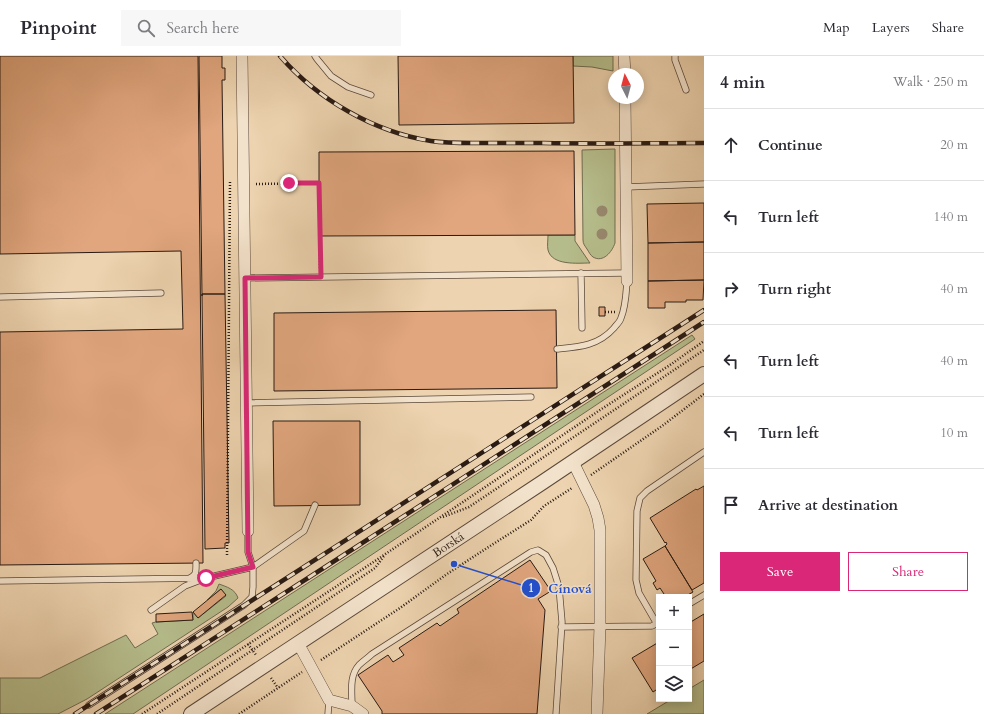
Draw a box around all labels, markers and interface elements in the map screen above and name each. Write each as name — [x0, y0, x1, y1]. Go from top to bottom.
search box — [121, 10, 401, 46]
text: Pinpoint — [20, 15, 97, 41]
icon: search — [135, 17, 157, 39]
text: Search here — [167, 18, 239, 38]
text: Map — [823, 18, 850, 37]
text: Layers — [872, 18, 910, 37]
text: Share — [932, 18, 964, 37]
north arrow — [608, 68, 644, 104]
text: 4 min — [720, 71, 765, 94]
text: Walk · 250 m — [893, 73, 968, 91]
icon: ahead — [720, 134, 742, 156]
text: Continue — [758, 135, 823, 155]
text: 20 m — [940, 136, 968, 154]
route end — [280, 174, 298, 192]
icon: left — [720, 206, 742, 228]
text: Turn left — [758, 207, 819, 227]
text: 140 m — [934, 208, 968, 226]
icon: right — [720, 278, 742, 300]
text: Turn right — [758, 279, 831, 299]
text: 40 m — [940, 280, 968, 298]
icon: left — [720, 350, 742, 372]
text: Turn left — [758, 351, 819, 371]
text: 40 m — [940, 352, 968, 370]
icon: left — [720, 422, 742, 444]
text: Turn left — [758, 423, 819, 443]
text: 10 m — [940, 424, 968, 442]
icon: arrive — [720, 494, 742, 516]
text: Arrive at destination — [758, 495, 898, 515]
street label: Borská — [429, 528, 468, 561]
button: Save — [720, 552, 840, 591]
button: Share — [848, 552, 968, 591]
route start — [197, 569, 215, 587]
callout: Cínová — [521, 576, 600, 601]
text: 1 — [528, 580, 534, 596]
text: Cínová — [548, 580, 592, 598]
map controls — [656, 594, 692, 702]
button: + — [656, 594, 692, 630]
button: − — [656, 630, 692, 666]
button: layers — [656, 666, 692, 702]

